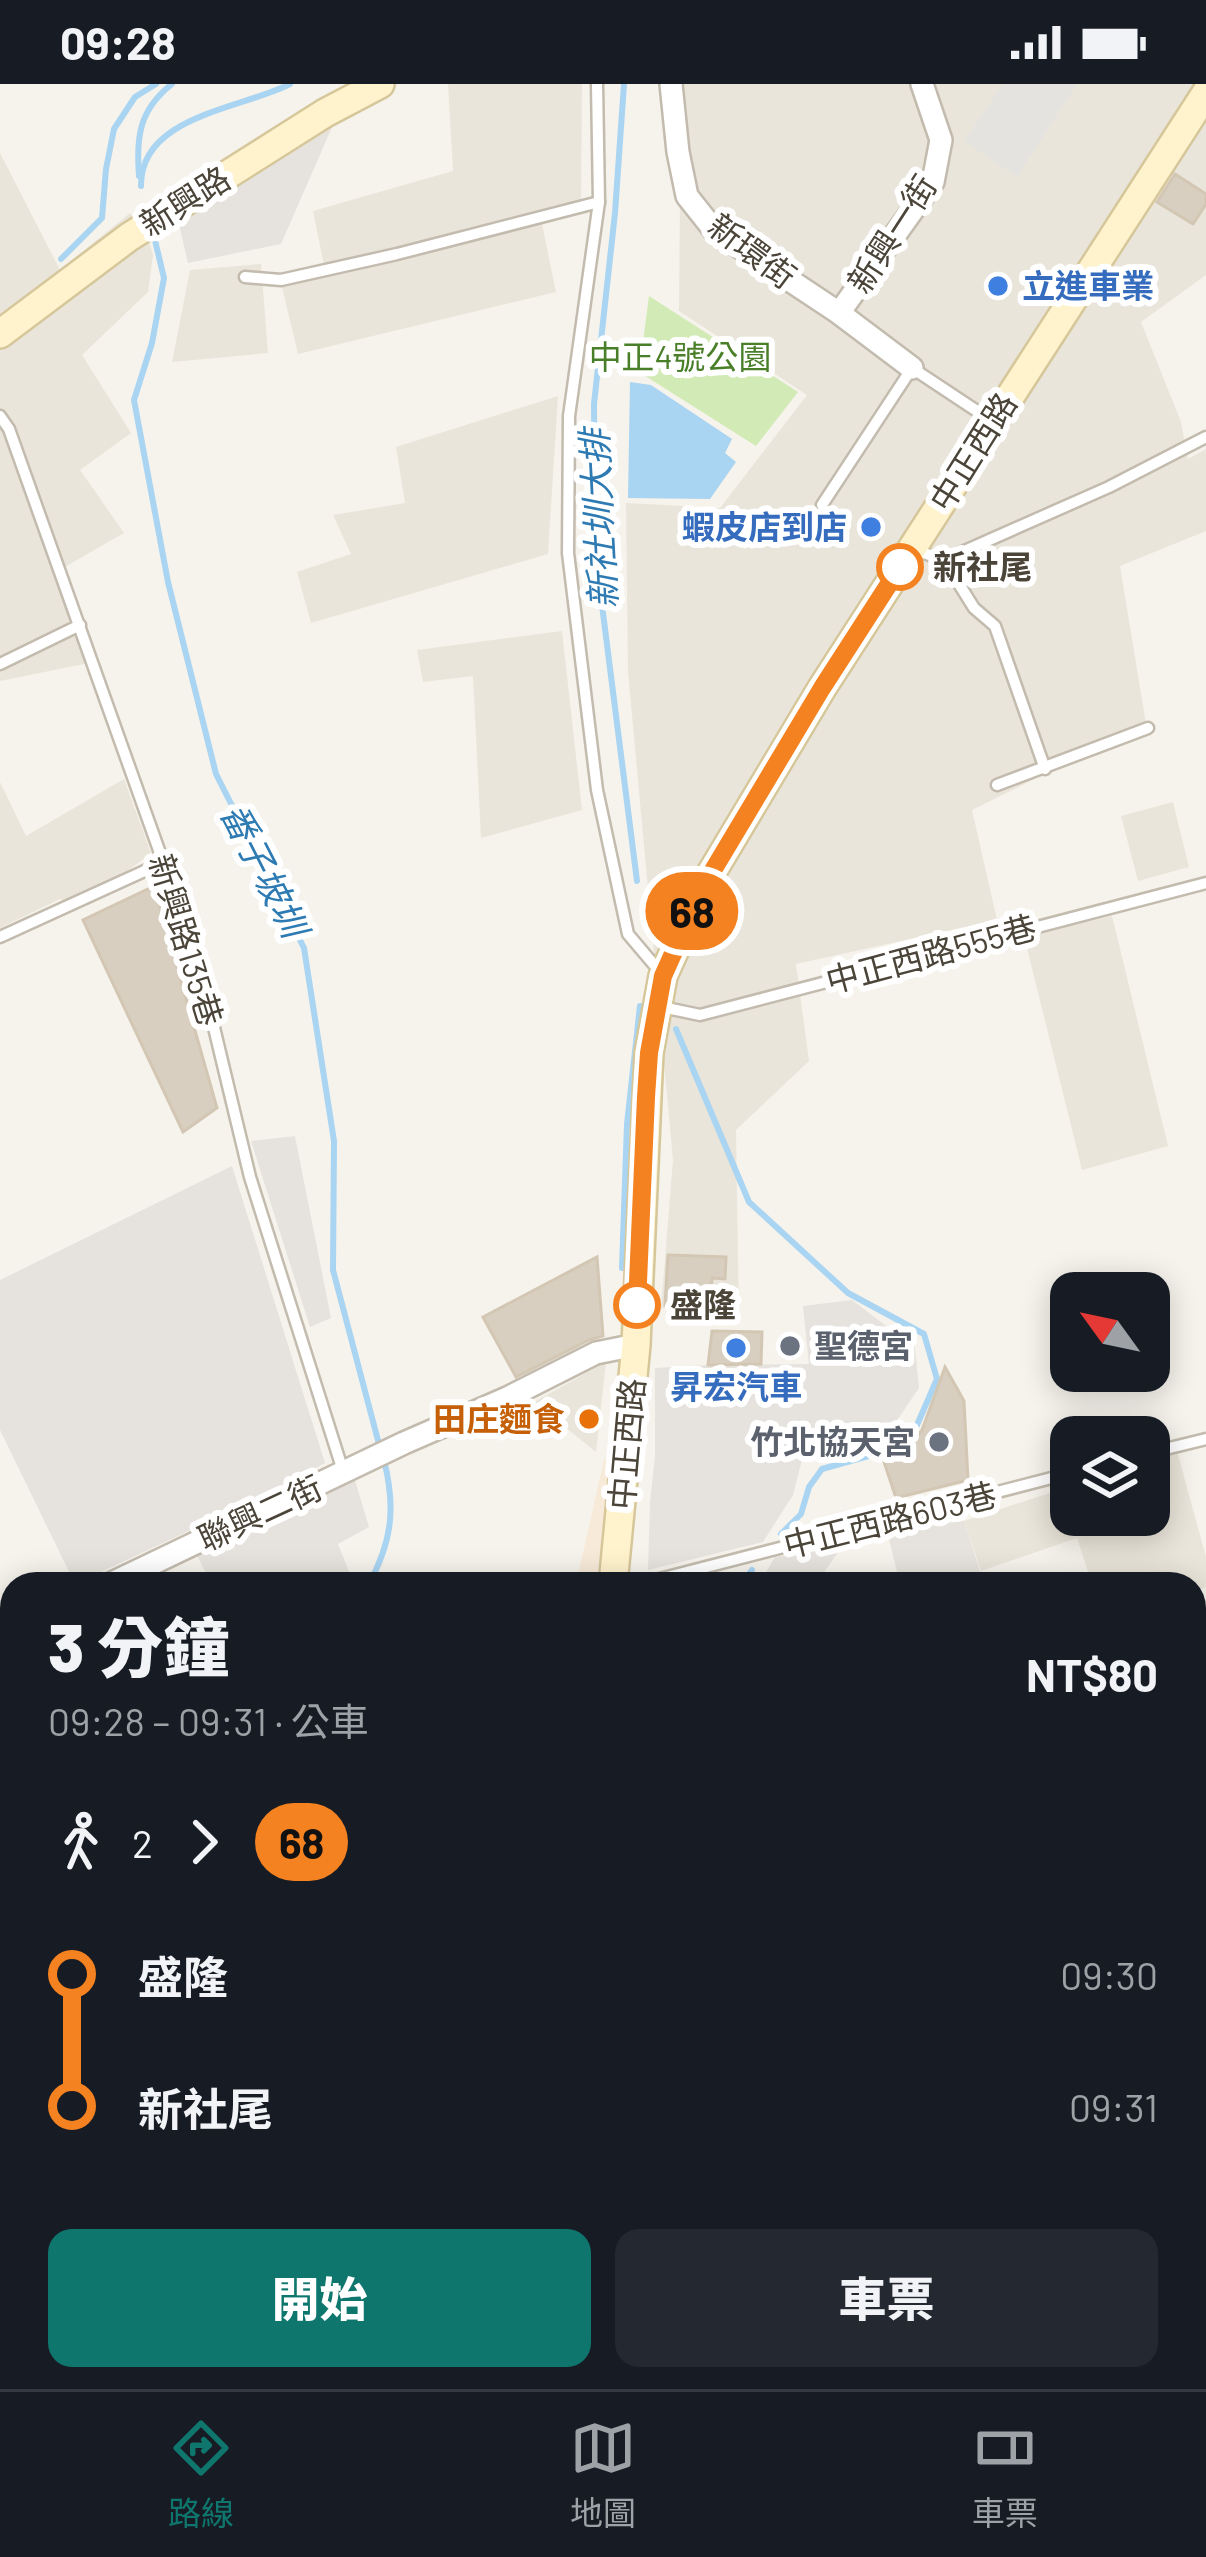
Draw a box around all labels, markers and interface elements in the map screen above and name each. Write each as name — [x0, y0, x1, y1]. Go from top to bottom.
text: 09:28 — [60, 15, 175, 69]
street label: 新興路 — [132, 157, 237, 243]
street label: 新興一街 — [838, 167, 944, 300]
street label: 新環街 — [701, 204, 804, 296]
place label: 立進車業 — [1022, 265, 1154, 305]
marker: 立進車業 — [985, 273, 1011, 299]
park label: 中正4號公園 — [588, 336, 772, 376]
street label: 中正西路 — [920, 385, 1024, 518]
water label: 新社圳大排 — [571, 424, 624, 610]
place label: 蝦皮店到店 — [682, 506, 847, 546]
marker: 蝦皮店到店 — [858, 514, 884, 540]
marker: 新社尾 — [878, 545, 922, 589]
place label: 新社尾 — [933, 546, 1032, 586]
water label: 番子坡圳 — [213, 795, 319, 948]
street label: 新興路135巷 — [142, 849, 232, 1030]
line badge: 68 — [638, 872, 746, 950]
text: 68 — [669, 886, 715, 936]
street label: 中正西路555巷 — [821, 906, 1040, 1000]
north arrow — [1050, 1272, 1170, 1392]
map controls — [1050, 1272, 1170, 1536]
marker: 盛隆 — [615, 1283, 659, 1327]
place label: 盛隆 — [670, 1284, 736, 1324]
place label: 聖德宮 — [814, 1325, 913, 1365]
marker: 聖德宮 — [777, 1333, 803, 1359]
marker: 昇宏汽車 — [723, 1335, 749, 1361]
place label: 昇宏汽車 — [670, 1366, 802, 1406]
street label: 中正西路 — [600, 1376, 652, 1511]
place label: 田庄麵食 — [433, 1398, 565, 1438]
marker: 田庄麵食 — [576, 1406, 602, 1432]
button: layers — [1050, 1416, 1170, 1536]
place label: 竹北協天宮 — [750, 1421, 915, 1461]
marker: 竹北協天宮 — [926, 1429, 952, 1455]
street label: 聯興二街 — [191, 1466, 328, 1558]
street label: 中正西路603巷 — [779, 1473, 1000, 1565]
text: 3 分鐘 — [48, 1606, 229, 1685]
text: NT$80 — [1026, 1647, 1158, 1701]
text: 09:28 – 09:31 · 公車 — [48, 1697, 369, 1744]
icon: walk — [48, 1809, 114, 1875]
icon: forward — [171, 1809, 237, 1875]
text: 68 — [279, 1817, 324, 1867]
text: 2 — [132, 1819, 153, 1866]
text: 盛隆 — [138, 1949, 228, 2003]
text: 09:30 — [1060, 1951, 1158, 1998]
text: 新社尾 — [138, 2081, 273, 2135]
text: 09:31 — [1069, 2083, 1158, 2130]
button: 開始 — [48, 2229, 591, 2367]
button: 車票 — [615, 2229, 1158, 2367]
tab: 路線 — [168, 2415, 234, 2535]
tab: 地圖 — [570, 2415, 636, 2535]
tab: 車票 — [972, 2415, 1038, 2535]

